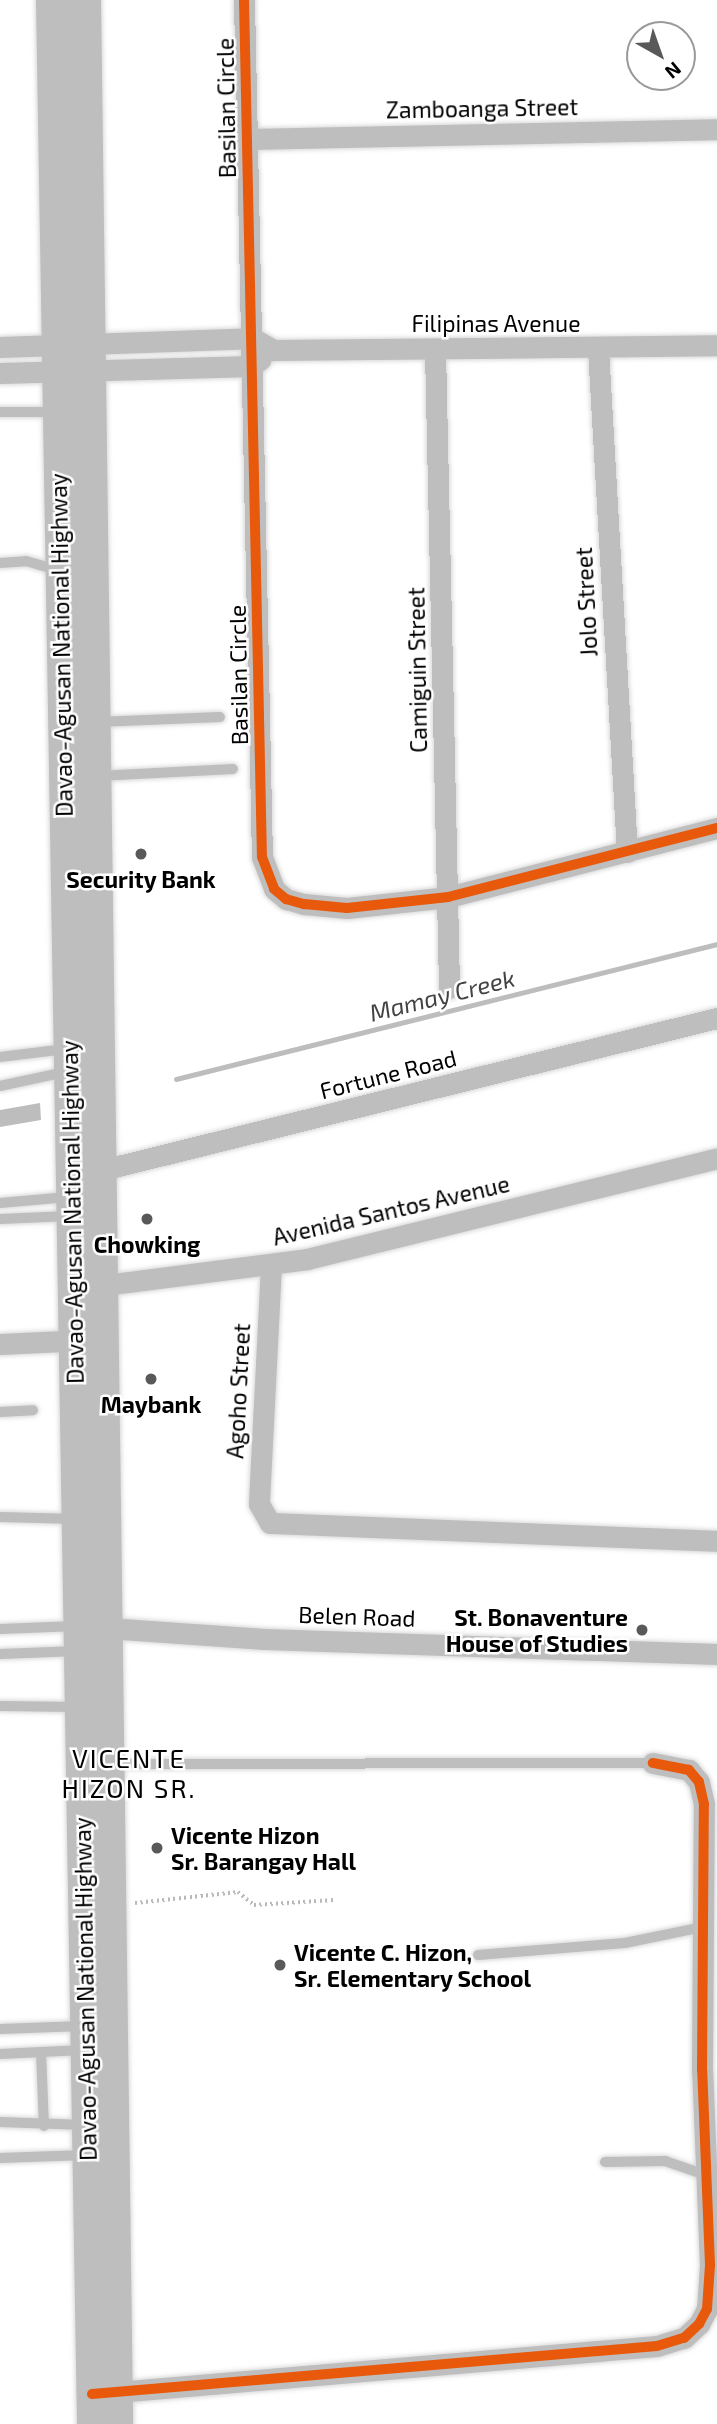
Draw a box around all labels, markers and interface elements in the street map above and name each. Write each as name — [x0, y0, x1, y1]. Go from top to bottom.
north arrow — [626, 21, 696, 91]
street label: Basilan Circle — [211, 38, 241, 178]
text: N — [661, 58, 686, 84]
street label: Zamboanga Street — [386, 93, 578, 123]
street label: Filipinas Avenue — [411, 309, 581, 337]
street label: Davao-Agusan National Highway — [44, 473, 78, 817]
street label: Jolo Street — [569, 546, 603, 658]
street label: Camiguin Street — [402, 587, 432, 753]
street label: Basilan Circle — [223, 605, 253, 745]
marker: Security Bank — [133, 846, 149, 862]
place label: Security Bank — [66, 865, 216, 893]
water label: Mamay Creek — [366, 963, 518, 1027]
street label: Davao-Agusan National Highway — [55, 1040, 89, 1384]
street label: Fortune Road — [317, 1044, 459, 1104]
street label: Avenida Santos Avenue — [270, 1169, 512, 1251]
marker: Chowking — [139, 1211, 155, 1227]
place label: Chowking — [94, 1230, 200, 1258]
street label: Agoho Street — [221, 1323, 255, 1459]
marker: Maybank — [143, 1371, 159, 1387]
place label: Maybank — [101, 1390, 201, 1418]
street label: Belen Road — [298, 1600, 416, 1632]
place label: St. Bonaventure House of Studies — [445, 1603, 628, 1657]
marker: St. Bonaventure House of Studies — [634, 1622, 650, 1638]
district label: VICENTE HIZON SR. — [63, 1742, 195, 1803]
street label: Davao-Agusan National Highway — [68, 1817, 102, 2161]
place label: Vicente Hizon Sr. Barangay Hall — [171, 1821, 357, 1875]
marker: Vicente Hizon Sr. Barangay Hall — [149, 1840, 165, 1856]
place label: Vicente C. Hizon, Sr. Elementary School — [294, 1938, 532, 1992]
marker: Vicente C. Hizon, Sr. Elementary School — [272, 1957, 288, 1973]

